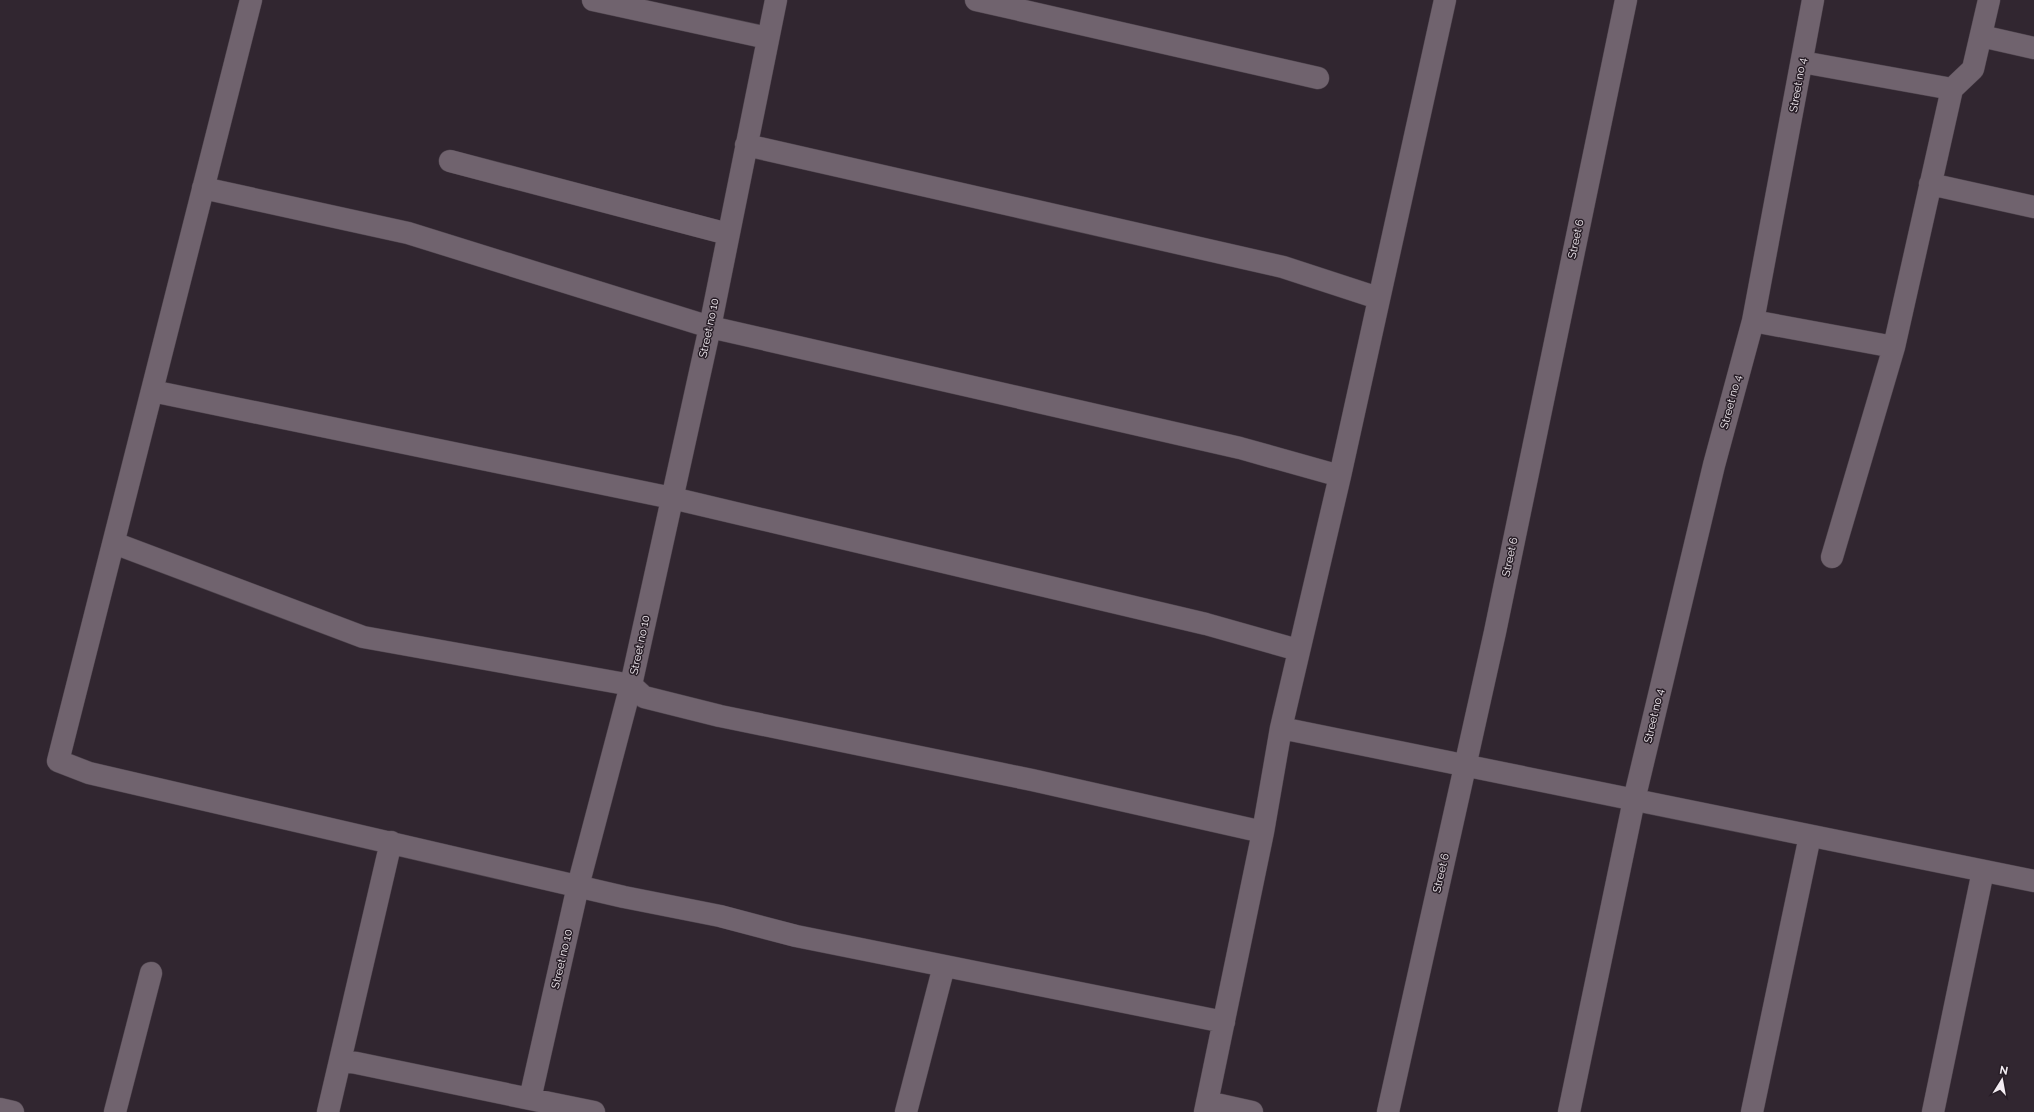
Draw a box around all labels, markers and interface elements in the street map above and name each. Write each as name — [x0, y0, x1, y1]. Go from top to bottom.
street label: Street no 4 — [1787, 57, 1809, 113]
street label: Street 6 — [1565, 218, 1587, 260]
street label: Street no 10 — [696, 297, 722, 359]
street label: Street no 4 — [1718, 374, 1744, 430]
street label: Street 6 — [1499, 536, 1521, 578]
street label: Street no 10 — [627, 614, 653, 676]
street label: Street no 4 — [1641, 688, 1667, 744]
street label: Street 6 — [1430, 852, 1452, 894]
street label: Street no 10 — [549, 928, 575, 990]
north arrow — [1982, 1060, 2022, 1100]
text: N — [1998, 1063, 2009, 1078]

